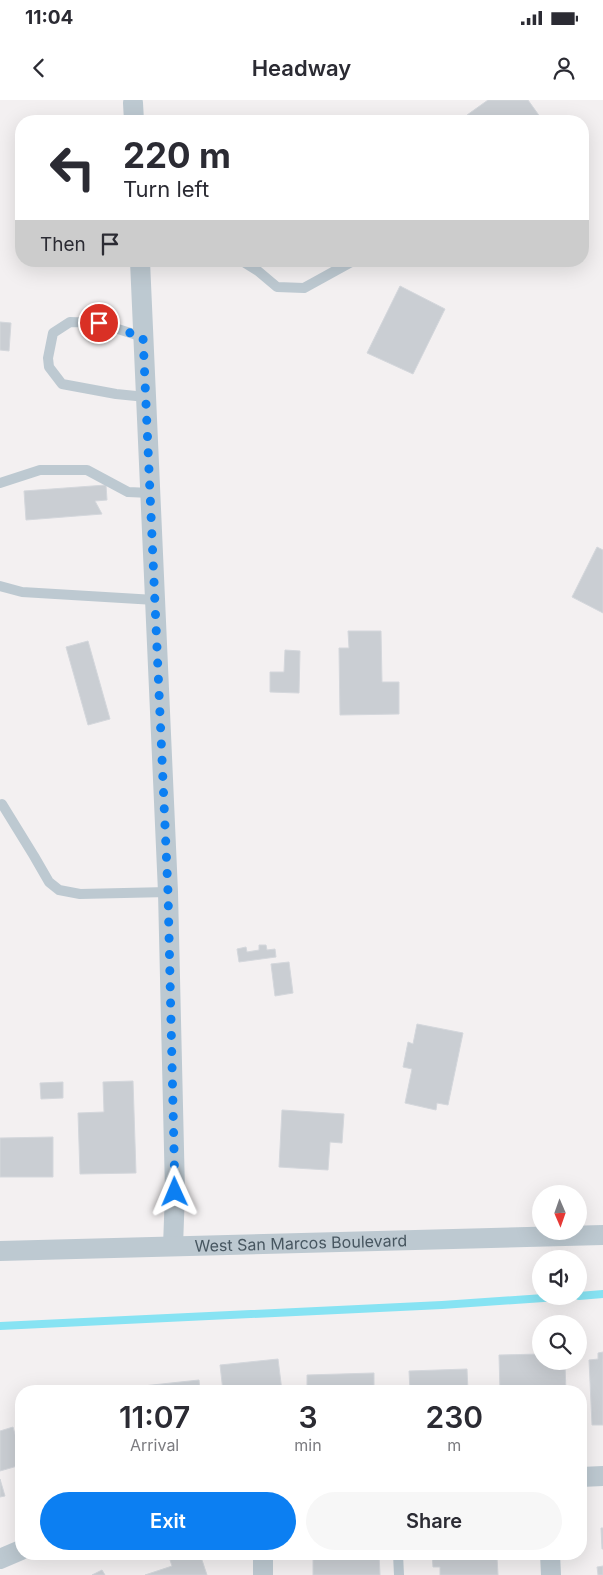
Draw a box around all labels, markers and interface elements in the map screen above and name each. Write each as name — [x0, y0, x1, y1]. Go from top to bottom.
text: 11:04 — [25, 6, 73, 29]
icon: back — [25, 54, 53, 82]
icon: person — [550, 54, 578, 82]
text: Headway — [252, 55, 351, 81]
text: 220 m — [123, 134, 231, 176]
icon: left — [40, 135, 105, 200]
text: Turn left — [123, 176, 209, 202]
icon: arrive — [96, 230, 124, 258]
text: Then — [40, 233, 86, 256]
pin — [78, 302, 120, 344]
icon: arrive — [85, 309, 113, 337]
position arrow — [148, 1165, 200, 1217]
north arrow — [532, 1185, 588, 1240]
map controls — [532, 1185, 587, 1370]
street label: West San Marcos Boulevard — [194, 1230, 407, 1256]
button: sound — [532, 1250, 587, 1305]
button: search — [532, 1315, 587, 1370]
text: 11:07 — [119, 1399, 190, 1435]
text: 3 — [298, 1399, 317, 1435]
text: 230 — [426, 1399, 483, 1435]
text: Arrival — [130, 1435, 179, 1455]
text: min — [294, 1435, 322, 1455]
text: m — [447, 1435, 461, 1455]
button: Exit — [40, 1492, 296, 1550]
button: Share — [306, 1492, 562, 1550]

